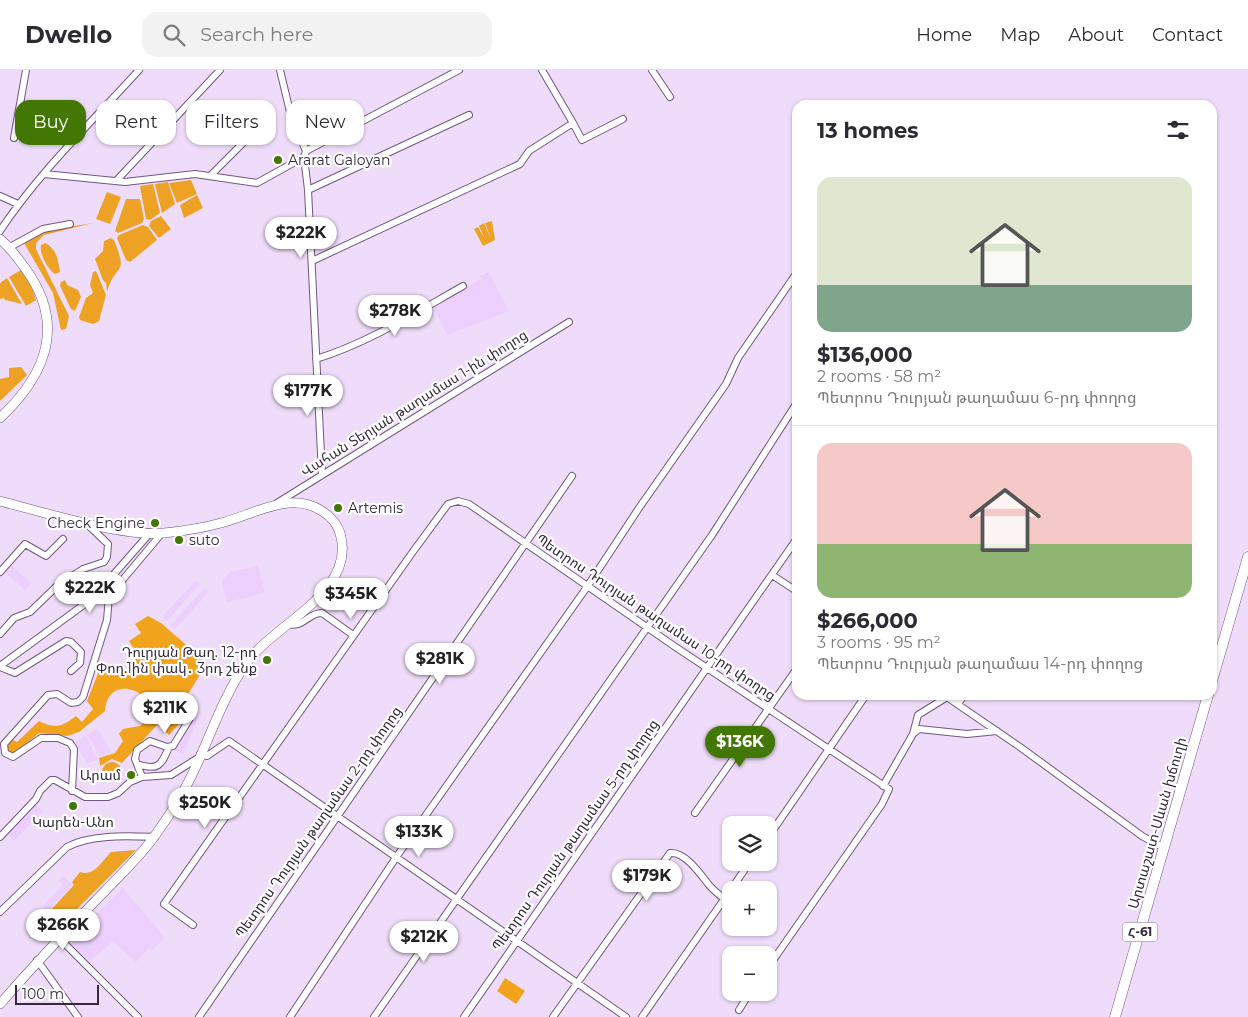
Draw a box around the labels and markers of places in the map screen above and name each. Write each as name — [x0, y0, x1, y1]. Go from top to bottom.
place label: Ararat Galoyan — [288, 151, 390, 169]
marker: Ararat Galoyan — [272, 154, 284, 166]
pin: $222K — [266, 216, 336, 259]
pin: $278K — [360, 294, 430, 337]
pin: $177K — [273, 374, 343, 417]
place label: Artemis — [348, 499, 403, 517]
marker: Artemis — [332, 502, 344, 514]
place label: Check Engine — [47, 514, 145, 532]
marker: Check Engine — [149, 517, 161, 529]
place label: suto — [189, 531, 220, 549]
marker: suto — [173, 534, 185, 546]
pin: $222K — [55, 572, 125, 614]
pin: $345K — [316, 578, 386, 620]
pin: $281K — [405, 642, 475, 685]
place label: Դուրյան Թաղ. 12-րդ Փող.1ին փակ․ 3րդ շենք — [96, 643, 257, 677]
marker: Դուրյան Թաղ. 12-րդ Փող.1ին փակ․ 3րդ շենք — [261, 654, 273, 666]
pin: $211K — [130, 692, 200, 734]
pin: $136K — [705, 726, 775, 768]
place label: Արամ — [80, 766, 121, 784]
marker: Արամ — [125, 769, 137, 781]
pin: $250K — [170, 786, 240, 829]
marker: Կարեն-Անո — [67, 800, 79, 812]
place label: Կարեն-Անո — [32, 813, 114, 831]
pin: $133K — [384, 816, 454, 858]
pin: $179K — [612, 860, 682, 902]
pin: $266K — [28, 908, 98, 951]
pin: $212K — [389, 920, 459, 963]

